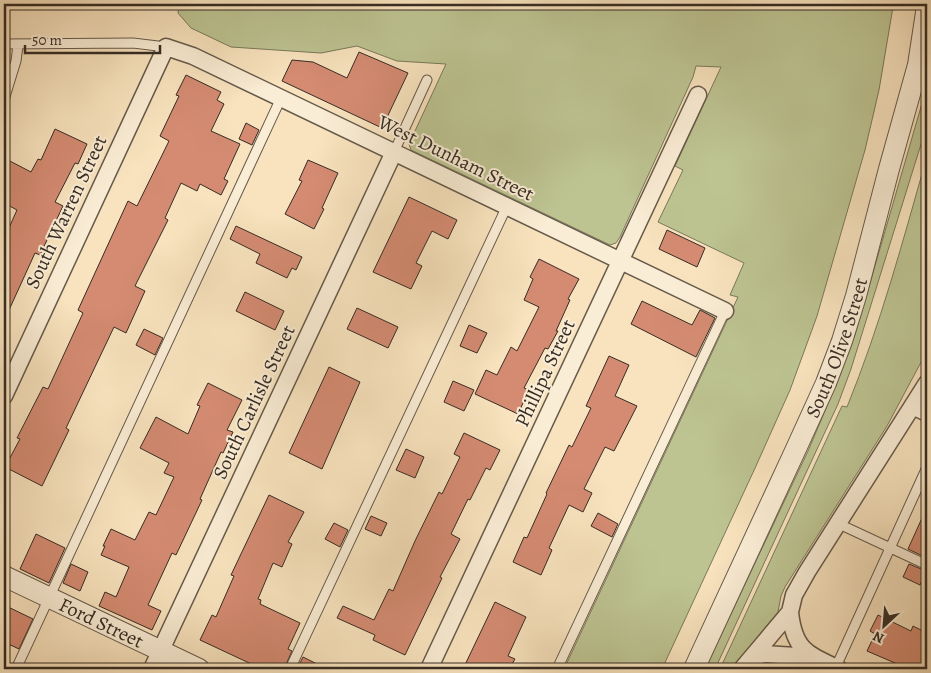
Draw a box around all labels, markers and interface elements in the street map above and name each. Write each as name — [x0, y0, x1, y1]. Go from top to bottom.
scale bar — [25, 22, 160, 54]
text: 50 m — [32, 30, 62, 50]
street label: West Dunham Street — [373, 108, 539, 208]
street label: South Warren Street — [19, 130, 114, 293]
street label: South Olive Street — [798, 274, 874, 422]
street label: Phillipa Street — [508, 314, 582, 431]
street label: South Carlisle Street — [206, 320, 302, 484]
street label: Ford Street — [55, 591, 149, 654]
north arrow — [858, 600, 908, 650]
text: N — [870, 626, 887, 648]

